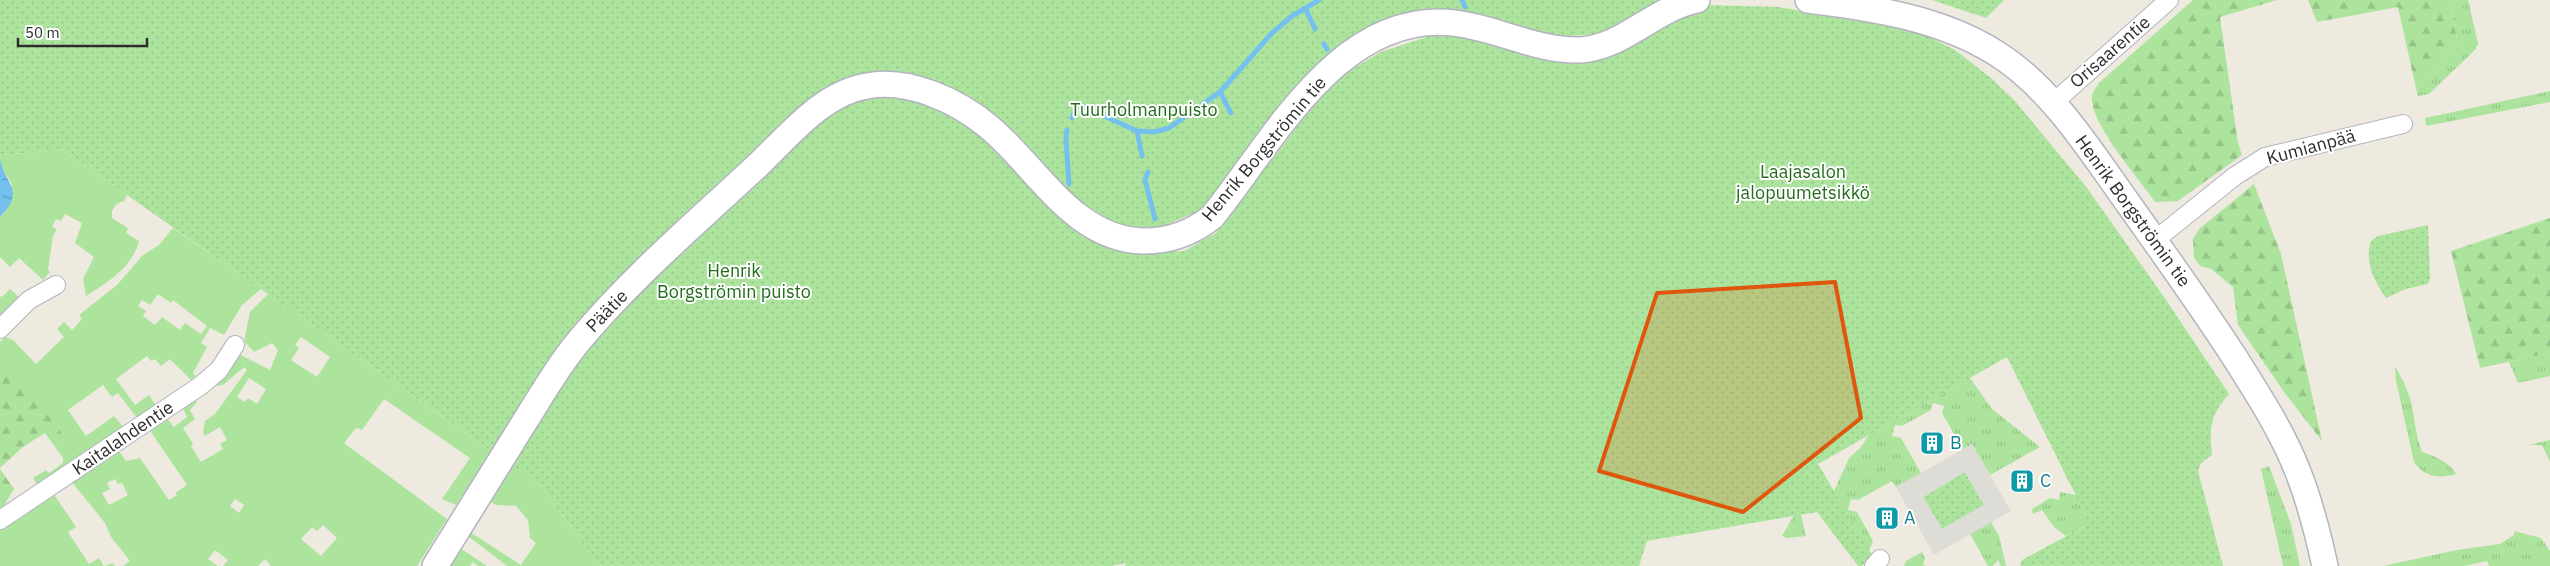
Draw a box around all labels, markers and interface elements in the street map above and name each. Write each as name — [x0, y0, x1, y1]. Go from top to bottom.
street label: Orisaarentie — [2065, 10, 2155, 93]
scale bar — [18, 15, 146, 47]
text: 50 m — [25, 23, 60, 42]
street label: Henrik Borgströmin tie — [1196, 71, 1331, 226]
park label: Tuurholmanpuisto — [1070, 98, 1218, 121]
street label: Kumianpää — [2264, 124, 2358, 169]
street label: Henrik Borgströmin tie — [2071, 130, 2196, 291]
park label: Laajasalon jalopuumetsikkö — [1736, 160, 1870, 204]
park label: Henrik Borgströmin puisto — [657, 259, 811, 303]
street label: Päätie — [581, 284, 633, 337]
street label: Kaitalahdentie — [68, 395, 178, 480]
building icon: B — [1919, 430, 1945, 456]
place label: B — [1950, 431, 1962, 454]
building icon: C — [2009, 468, 2035, 494]
place label: C — [2040, 469, 2051, 492]
building icon: A — [1874, 505, 1900, 531]
place label: A — [1904, 506, 1916, 529]

